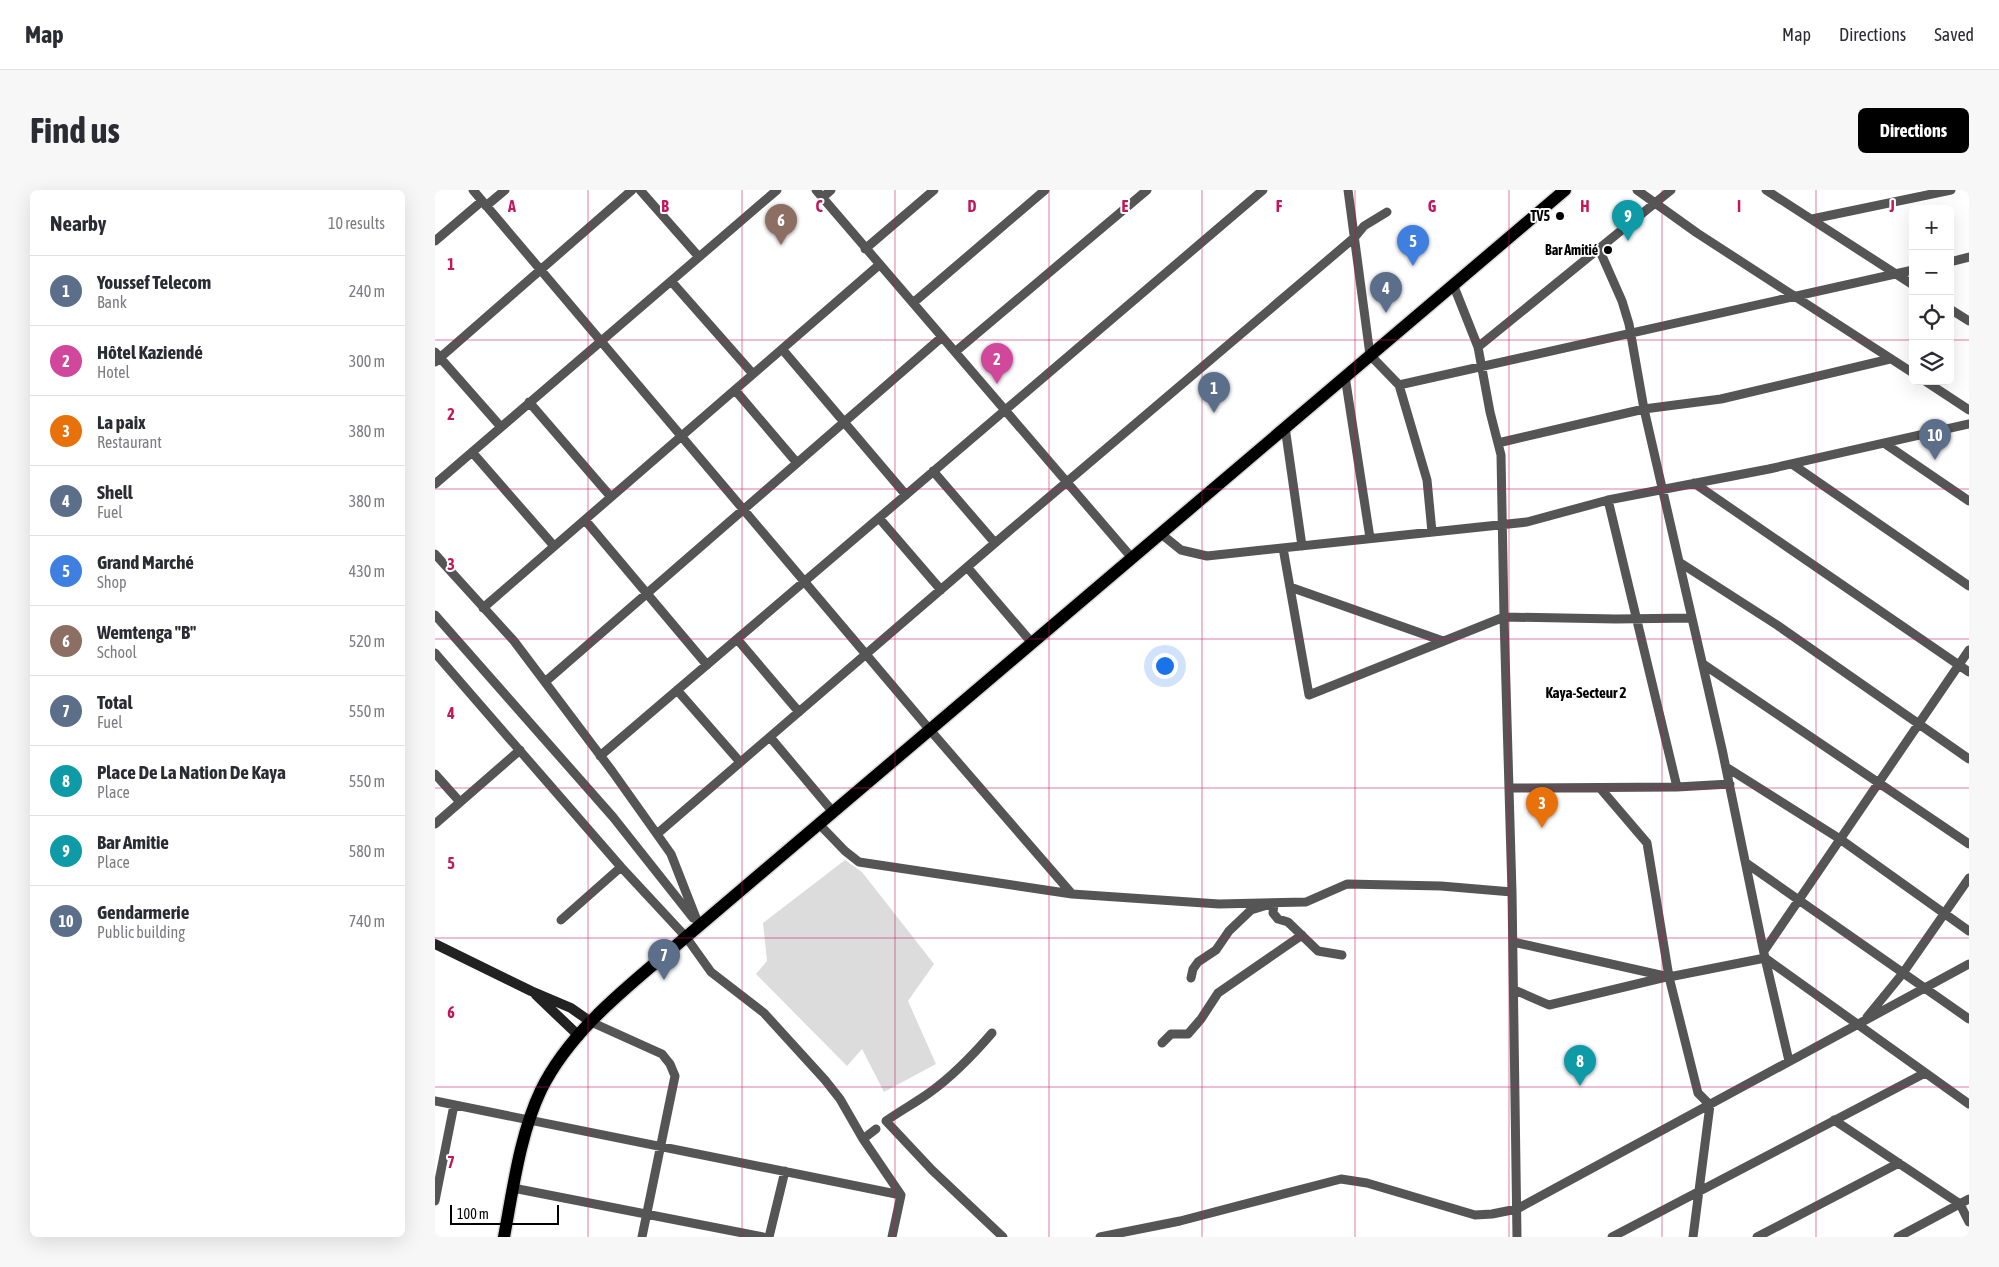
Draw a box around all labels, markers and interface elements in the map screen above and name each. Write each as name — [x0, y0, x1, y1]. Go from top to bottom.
text: Map — [25, 21, 64, 48]
text: Map — [1782, 24, 1811, 45]
text: Directions — [1839, 24, 1906, 45]
text: Saved — [1934, 24, 1974, 45]
button: Directions — [1858, 108, 1969, 153]
text: Find us — [30, 110, 120, 150]
text: A — [507, 197, 516, 215]
text: B — [661, 197, 669, 215]
text: C — [815, 197, 823, 215]
text: D — [968, 197, 977, 215]
text: E — [1122, 197, 1129, 215]
text: F — [1276, 197, 1283, 215]
text: G — [1428, 197, 1437, 215]
text: H — [1580, 197, 1590, 215]
text: I — [1737, 197, 1741, 215]
text: J — [1888, 197, 1895, 215]
pin: 9 — [1612, 200, 1644, 241]
pin: 6 — [765, 204, 797, 245]
map controls — [1909, 205, 1954, 385]
button: + — [1909, 205, 1954, 250]
place label: TV5 — [1530, 208, 1550, 224]
marker: TV5 — [1554, 210, 1566, 222]
text: Nearby — [50, 211, 106, 235]
text: 10 results — [328, 214, 385, 232]
pin: 5 — [1397, 225, 1429, 266]
place label: Bar Amitié — [1545, 242, 1598, 258]
marker: Bar Amitié — [1602, 244, 1614, 256]
button: − — [1909, 250, 1954, 295]
text: 1 — [447, 255, 455, 273]
text: Youssef Telecom — [97, 271, 211, 293]
pin: 4 — [1370, 272, 1402, 313]
text: 1 — [62, 282, 70, 300]
text: 240 m — [349, 282, 385, 300]
text: Bank — [97, 293, 127, 311]
button: locate — [1909, 295, 1954, 340]
button: layers — [1909, 340, 1954, 385]
text: Hôtel Kaziendé — [97, 341, 203, 363]
pin: 2 — [981, 343, 1013, 384]
text: 2 — [62, 352, 70, 370]
text: 300 m — [349, 352, 385, 370]
text: Hotel — [97, 363, 130, 381]
pin: 1 — [1198, 372, 1230, 413]
text: 2 — [447, 405, 455, 423]
text: La paix — [97, 411, 146, 433]
pin: 10 — [1919, 419, 1951, 460]
text: 3 — [62, 422, 70, 440]
text: 380 m — [349, 422, 385, 440]
text: Restaurant — [97, 433, 162, 451]
text: Shell — [97, 481, 133, 503]
text: 4 — [62, 492, 70, 510]
text: 380 m — [349, 492, 385, 510]
text: Fuel — [97, 503, 123, 521]
text: Grand Marché — [97, 551, 194, 573]
text: 3 — [447, 555, 455, 573]
text: 5 — [62, 562, 70, 580]
text: 430 m — [349, 562, 385, 580]
text: Shop — [97, 573, 127, 591]
text: Wemtenga "B" — [97, 621, 196, 643]
text: 6 — [62, 632, 70, 650]
text: 520 m — [349, 632, 385, 650]
text: School — [97, 643, 137, 661]
your location — [1152, 653, 1178, 679]
district label: Kaya-Secteur 2 — [1545, 684, 1627, 701]
text: Total — [97, 691, 132, 713]
text: 7 — [62, 702, 70, 720]
text: 550 m — [349, 702, 385, 720]
text: 4 — [446, 704, 455, 722]
text: Fuel — [97, 713, 123, 731]
text: Place De La Nation De Kaya — [97, 761, 286, 783]
text: 8 — [62, 772, 70, 790]
text: 550 m — [349, 772, 385, 790]
text: Place — [97, 783, 130, 801]
pin: 3 — [1526, 787, 1558, 828]
text: Bar Amitie — [97, 831, 169, 853]
text: 9 — [62, 842, 70, 860]
text: 580 m — [349, 842, 385, 860]
text: Place — [97, 853, 130, 871]
text: 5 — [447, 854, 455, 872]
text: Gendarmerie — [97, 901, 189, 923]
text: 10 — [58, 912, 74, 930]
text: 740 m — [349, 912, 385, 930]
text: Public building — [97, 923, 185, 941]
pin: 7 — [648, 939, 680, 980]
text: 6 — [447, 1003, 455, 1021]
pin: 8 — [1564, 1045, 1596, 1086]
text: 7 — [447, 1153, 455, 1171]
scale bar — [450, 1202, 559, 1225]
text: 100 m — [457, 1206, 489, 1222]

